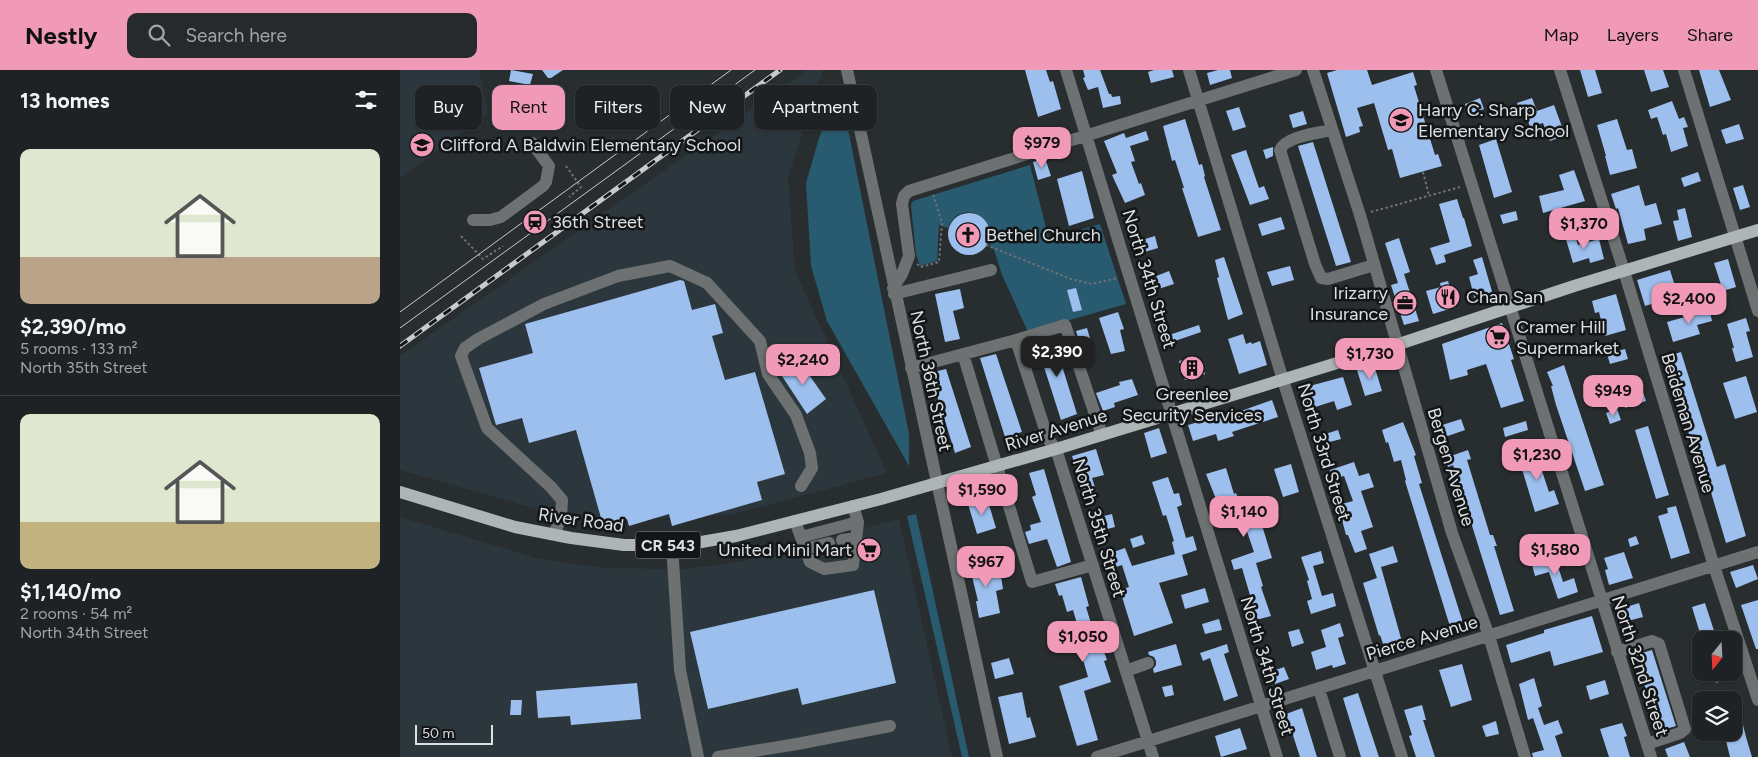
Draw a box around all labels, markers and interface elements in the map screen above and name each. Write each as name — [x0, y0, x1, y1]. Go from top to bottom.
search box — [127, 13, 477, 58]
text: Nestly — [25, 21, 97, 50]
icon: search — [145, 21, 173, 49]
text: Search here — [185, 24, 287, 47]
text: Map — [1544, 24, 1579, 46]
text: Layers — [1607, 24, 1659, 46]
text: Share — [1687, 24, 1733, 46]
chip: Buy — [415, 85, 482, 130]
chip: Rent — [492, 85, 565, 130]
chip: Filters — [575, 85, 660, 130]
chip: New — [670, 85, 744, 130]
chip: Apartment — [754, 85, 877, 130]
icon: filters — [352, 86, 380, 114]
text: 13 homes — [20, 88, 109, 113]
place label: Harry C. Sharp Elementary School — [1418, 99, 1569, 142]
school or university icon: Harry C. Sharp Elementary School — [1388, 107, 1414, 133]
pin: $979 — [1012, 126, 1072, 169]
school or university icon: Clifford A Baldwin Elementary School — [409, 132, 435, 158]
text: $979 — [1024, 133, 1060, 152]
place label: Clifford A Baldwin Elementary School — [440, 134, 741, 156]
icon: home — [155, 181, 245, 271]
street label: North 34th Street — [1117, 207, 1181, 351]
pin: $1,370 — [1543, 208, 1625, 250]
station icon: 36th Street — [522, 209, 548, 235]
place label: 36th Street — [552, 211, 644, 233]
text: $1,370 — [1560, 214, 1608, 233]
church icon: Bethel Church — [955, 222, 981, 248]
place label: Bethel Church — [986, 224, 1101, 246]
place label: Irizarry Insurance — [1310, 282, 1389, 325]
pin: $2,400 — [1648, 282, 1730, 325]
restaurant icon: Chan San — [1435, 284, 1461, 310]
place label: Chan San — [1466, 286, 1543, 308]
text: $2,400 — [1662, 289, 1716, 308]
office icon: Irizarry Insurance — [1392, 290, 1418, 316]
street label: North 36th Street — [905, 309, 957, 454]
text: $2,390/mo — [20, 314, 126, 339]
place label: Cramer Hill Supermarket — [1516, 316, 1620, 359]
supermarket icon: Cramer Hill Supermarket — [1485, 324, 1511, 350]
pin: $2,390 — [1016, 336, 1098, 378]
pin: $1,730 — [1329, 338, 1411, 380]
text: 5 rooms · 133 m² — [20, 339, 138, 358]
text: $2,390 — [1032, 342, 1082, 361]
pin: $2,240 — [762, 344, 844, 386]
text: $1,730 — [1346, 344, 1394, 363]
text: $2,240 — [777, 350, 829, 369]
street label: Beideman Avenue — [1656, 350, 1720, 496]
building icon: Greenlee Security Services — [1179, 355, 1205, 381]
text: North 35th Street — [20, 358, 148, 377]
pin: $949 — [1583, 374, 1643, 417]
street label: North 33rd Street — [1293, 380, 1355, 524]
text: $949 — [1594, 381, 1632, 400]
place label: Greenlee Security Services — [1122, 383, 1262, 426]
street label: River Avenue — [1002, 404, 1110, 456]
street label: Bergen Avenue — [1423, 405, 1480, 529]
pin: $1,230 — [1496, 438, 1578, 481]
text: $1,230 — [1513, 445, 1561, 464]
icon: home — [155, 447, 245, 537]
street label: North 35th Street — [1067, 456, 1131, 600]
pin: $1,590 — [941, 474, 1023, 516]
text: $1,590 — [958, 480, 1006, 499]
pin: $1,140 — [1203, 496, 1285, 538]
text: $1,140 — [1221, 502, 1267, 521]
street label: River Road — [537, 503, 625, 537]
road number: CR 543 — [636, 532, 700, 558]
pin: $1,580 — [1514, 534, 1596, 576]
supermarket icon: United Mini Mart — [856, 537, 882, 563]
place label: United Mini Mart — [718, 539, 852, 561]
text: $1,580 — [1530, 540, 1580, 559]
pin: $967 — [956, 546, 1016, 588]
text: $967 — [968, 552, 1004, 571]
text: $1,140/mo — [20, 579, 121, 604]
street label: North 32nd Street — [1607, 593, 1673, 740]
street label: North 34th Street — [1235, 594, 1299, 738]
text: 2 rooms · 54 m² — [20, 604, 132, 623]
street label: Pierce Avenue — [1364, 611, 1481, 665]
pin: $1,050 — [1042, 620, 1124, 663]
text: North 34th Street — [20, 623, 148, 642]
text: $1,050 — [1058, 627, 1108, 646]
north arrow — [1692, 631, 1742, 681]
map controls — [1692, 631, 1742, 741]
button: layers — [1692, 691, 1742, 741]
scale bar — [415, 722, 492, 745]
text: 50 m — [422, 725, 454, 742]

